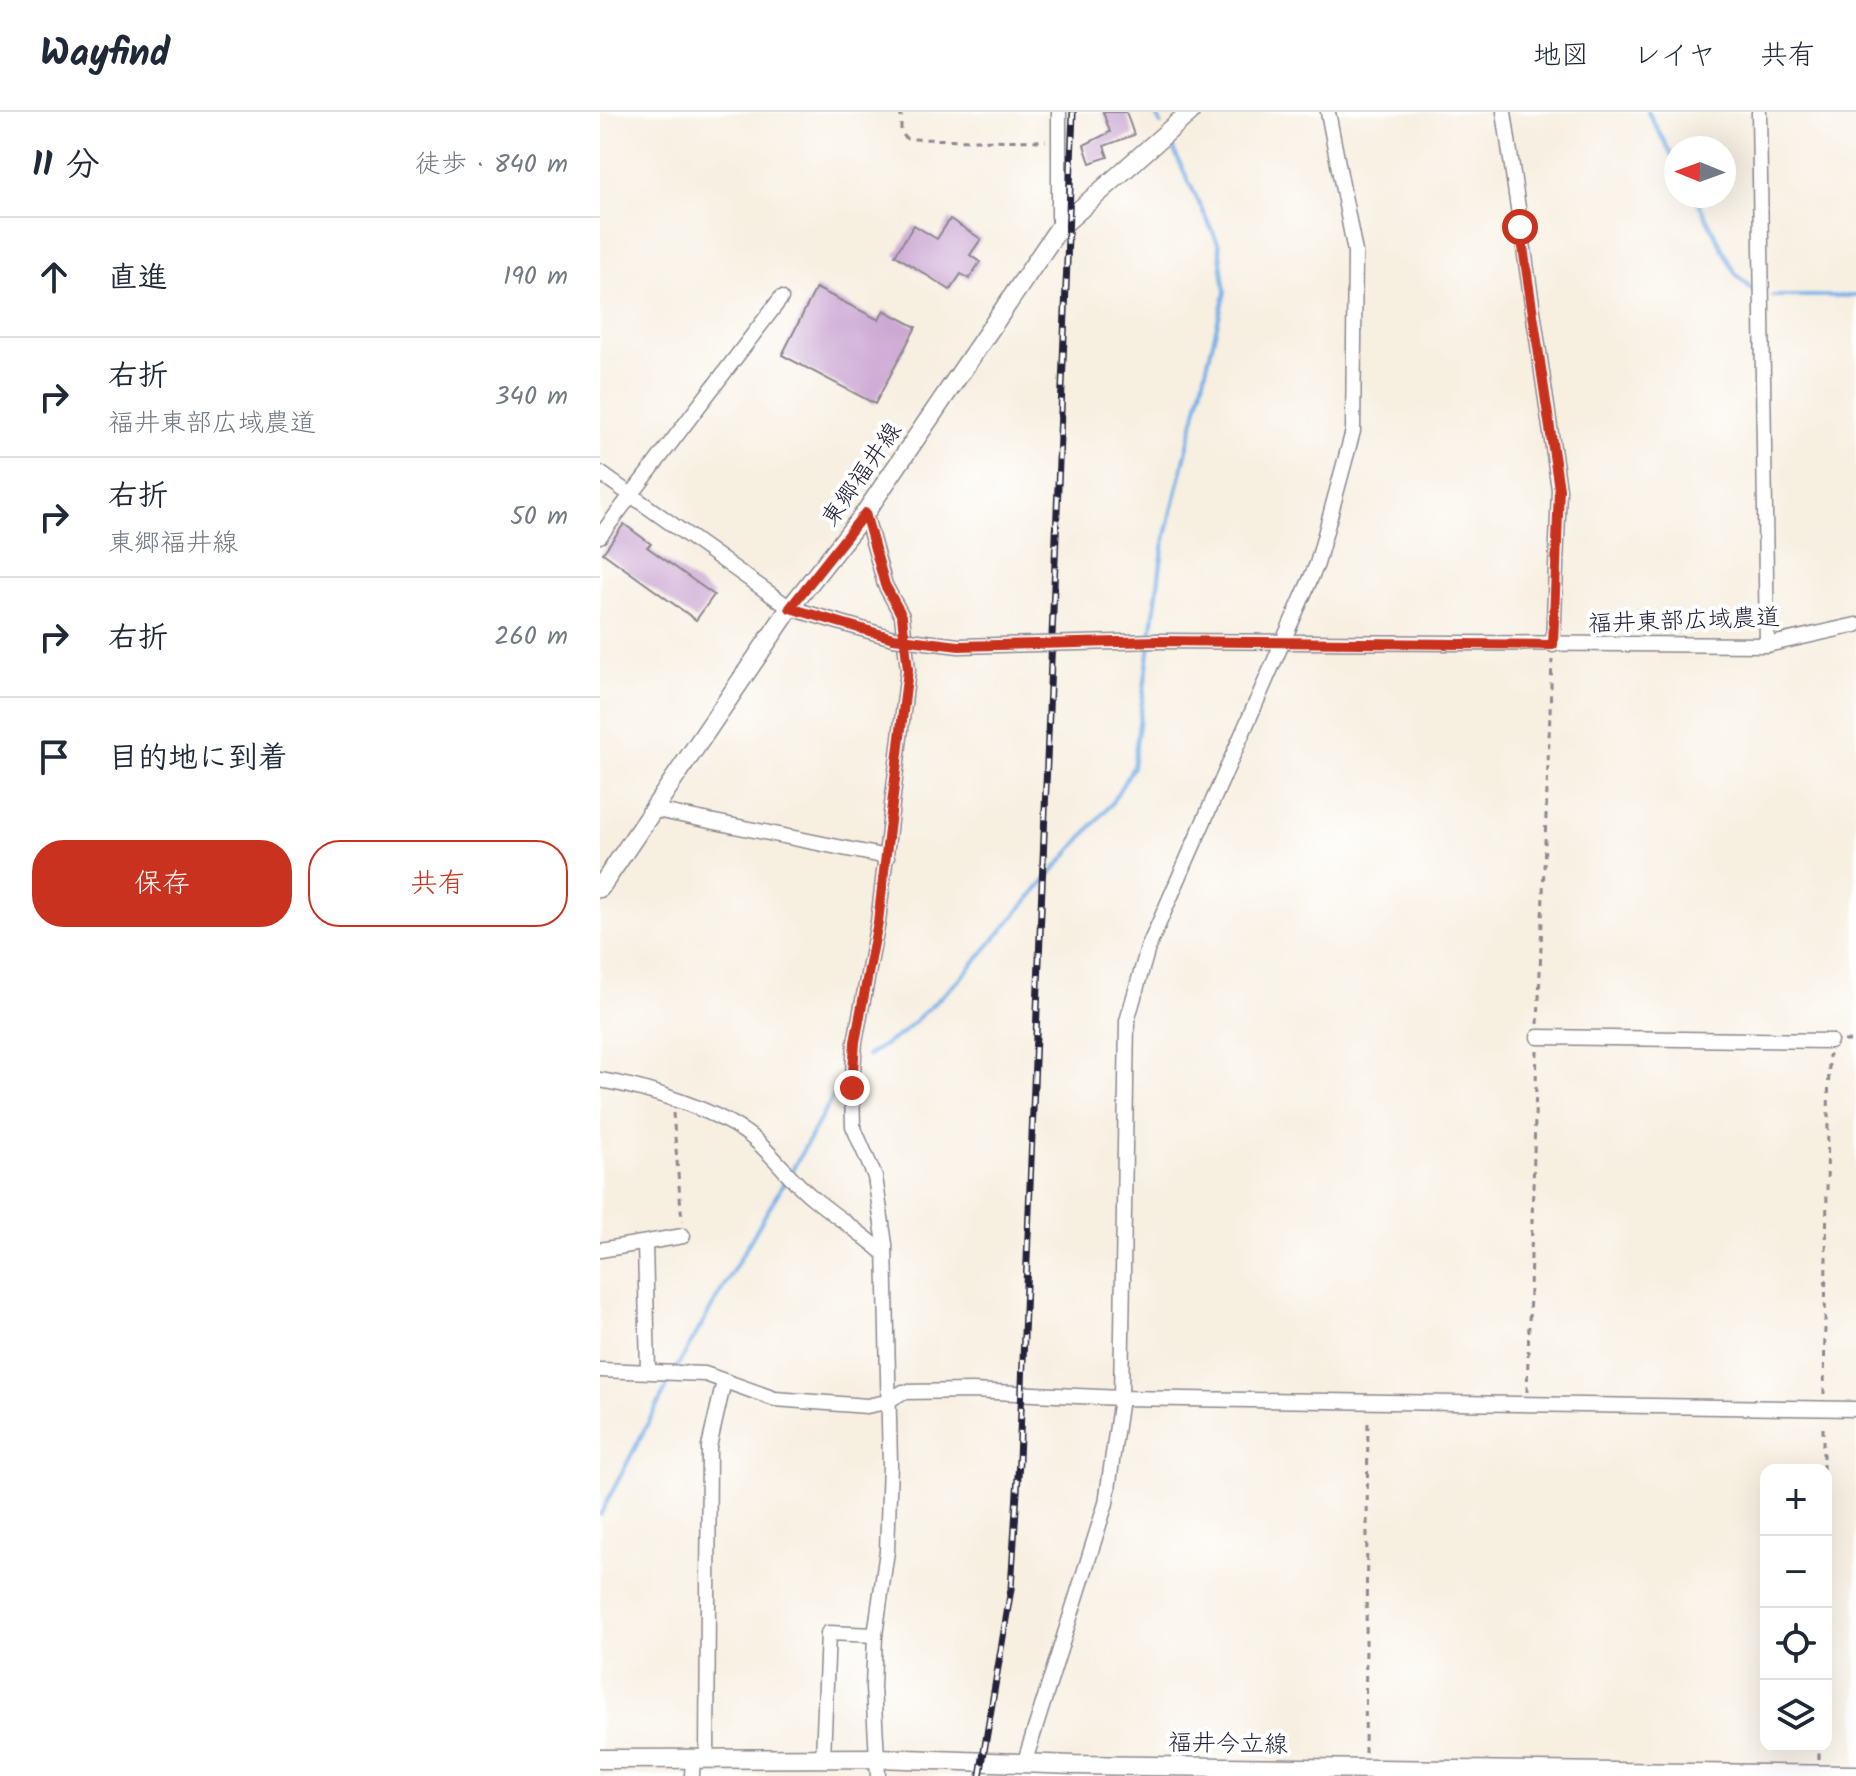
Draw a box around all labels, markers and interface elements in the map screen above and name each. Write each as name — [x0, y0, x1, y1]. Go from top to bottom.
text: Wayfind — [40, 25, 170, 85]
text: 地図 — [1533, 34, 1589, 79]
text: レイヤ — [1633, 34, 1716, 79]
text: 共有 — [1760, 34, 1816, 79]
north arrow — [1664, 136, 1736, 208]
text: 11 分 — [32, 139, 100, 193]
text: 徒歩 · 840 m — [415, 144, 568, 186]
route start — [1502, 209, 1538, 245]
icon: ahead — [32, 255, 76, 299]
text: 直進 — [108, 255, 168, 303]
text: 190 m — [503, 256, 568, 298]
text: 右折 — [108, 353, 168, 401]
icon: right — [32, 375, 76, 419]
text: 340 m — [495, 376, 568, 418]
text: 福井東部広域農道 — [108, 403, 316, 445]
street label: 東郷福井線 — [812, 415, 913, 535]
text: 右折 — [108, 473, 168, 521]
icon: right — [32, 495, 76, 539]
text: 50 m — [510, 496, 568, 538]
text: 東郷福井線 — [108, 523, 238, 565]
street label: 福井東部広域農道 — [1587, 599, 1781, 644]
icon: right — [32, 615, 76, 659]
text: 右折 — [108, 615, 168, 663]
text: 260 m — [494, 616, 568, 658]
icon: arrive — [32, 735, 76, 779]
text: 目的地に到着 — [108, 735, 288, 783]
button: 保存 — [32, 840, 292, 927]
button: 共有 — [308, 840, 568, 927]
route end — [834, 1070, 870, 1106]
map controls — [1760, 1464, 1832, 1752]
button: + — [1760, 1464, 1832, 1536]
button: − — [1760, 1536, 1832, 1608]
button: locate — [1760, 1608, 1832, 1680]
button: layers — [1760, 1680, 1832, 1752]
street label: 福井今立線 — [1168, 1724, 1288, 1765]

